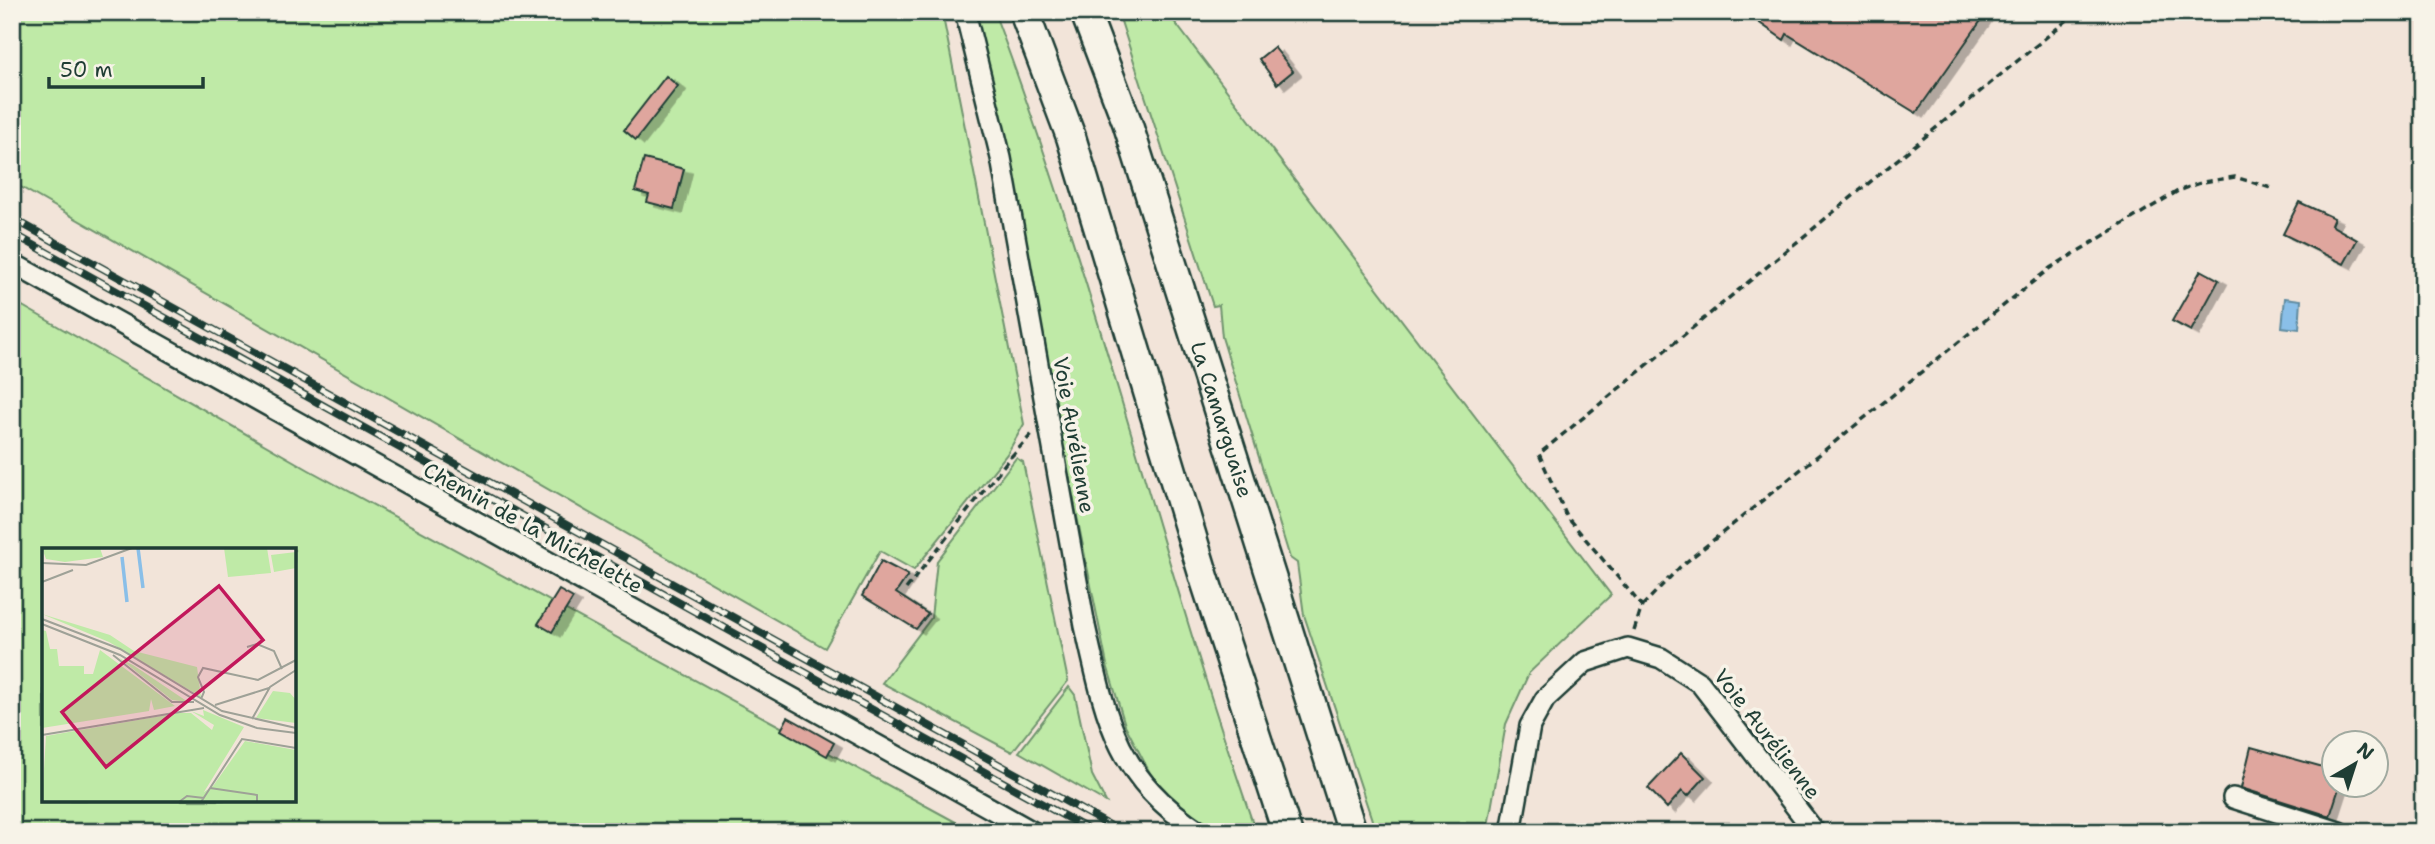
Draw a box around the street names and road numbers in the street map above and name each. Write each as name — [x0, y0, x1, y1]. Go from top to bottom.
street label: La Camarguaise — [1183, 338, 1259, 501]
street label: Voie Aurélienne — [1046, 355, 1102, 515]
street label: Chemin de la Michelette — [418, 456, 648, 600]
street label: Voie Aurélienne — [1707, 663, 1827, 805]

